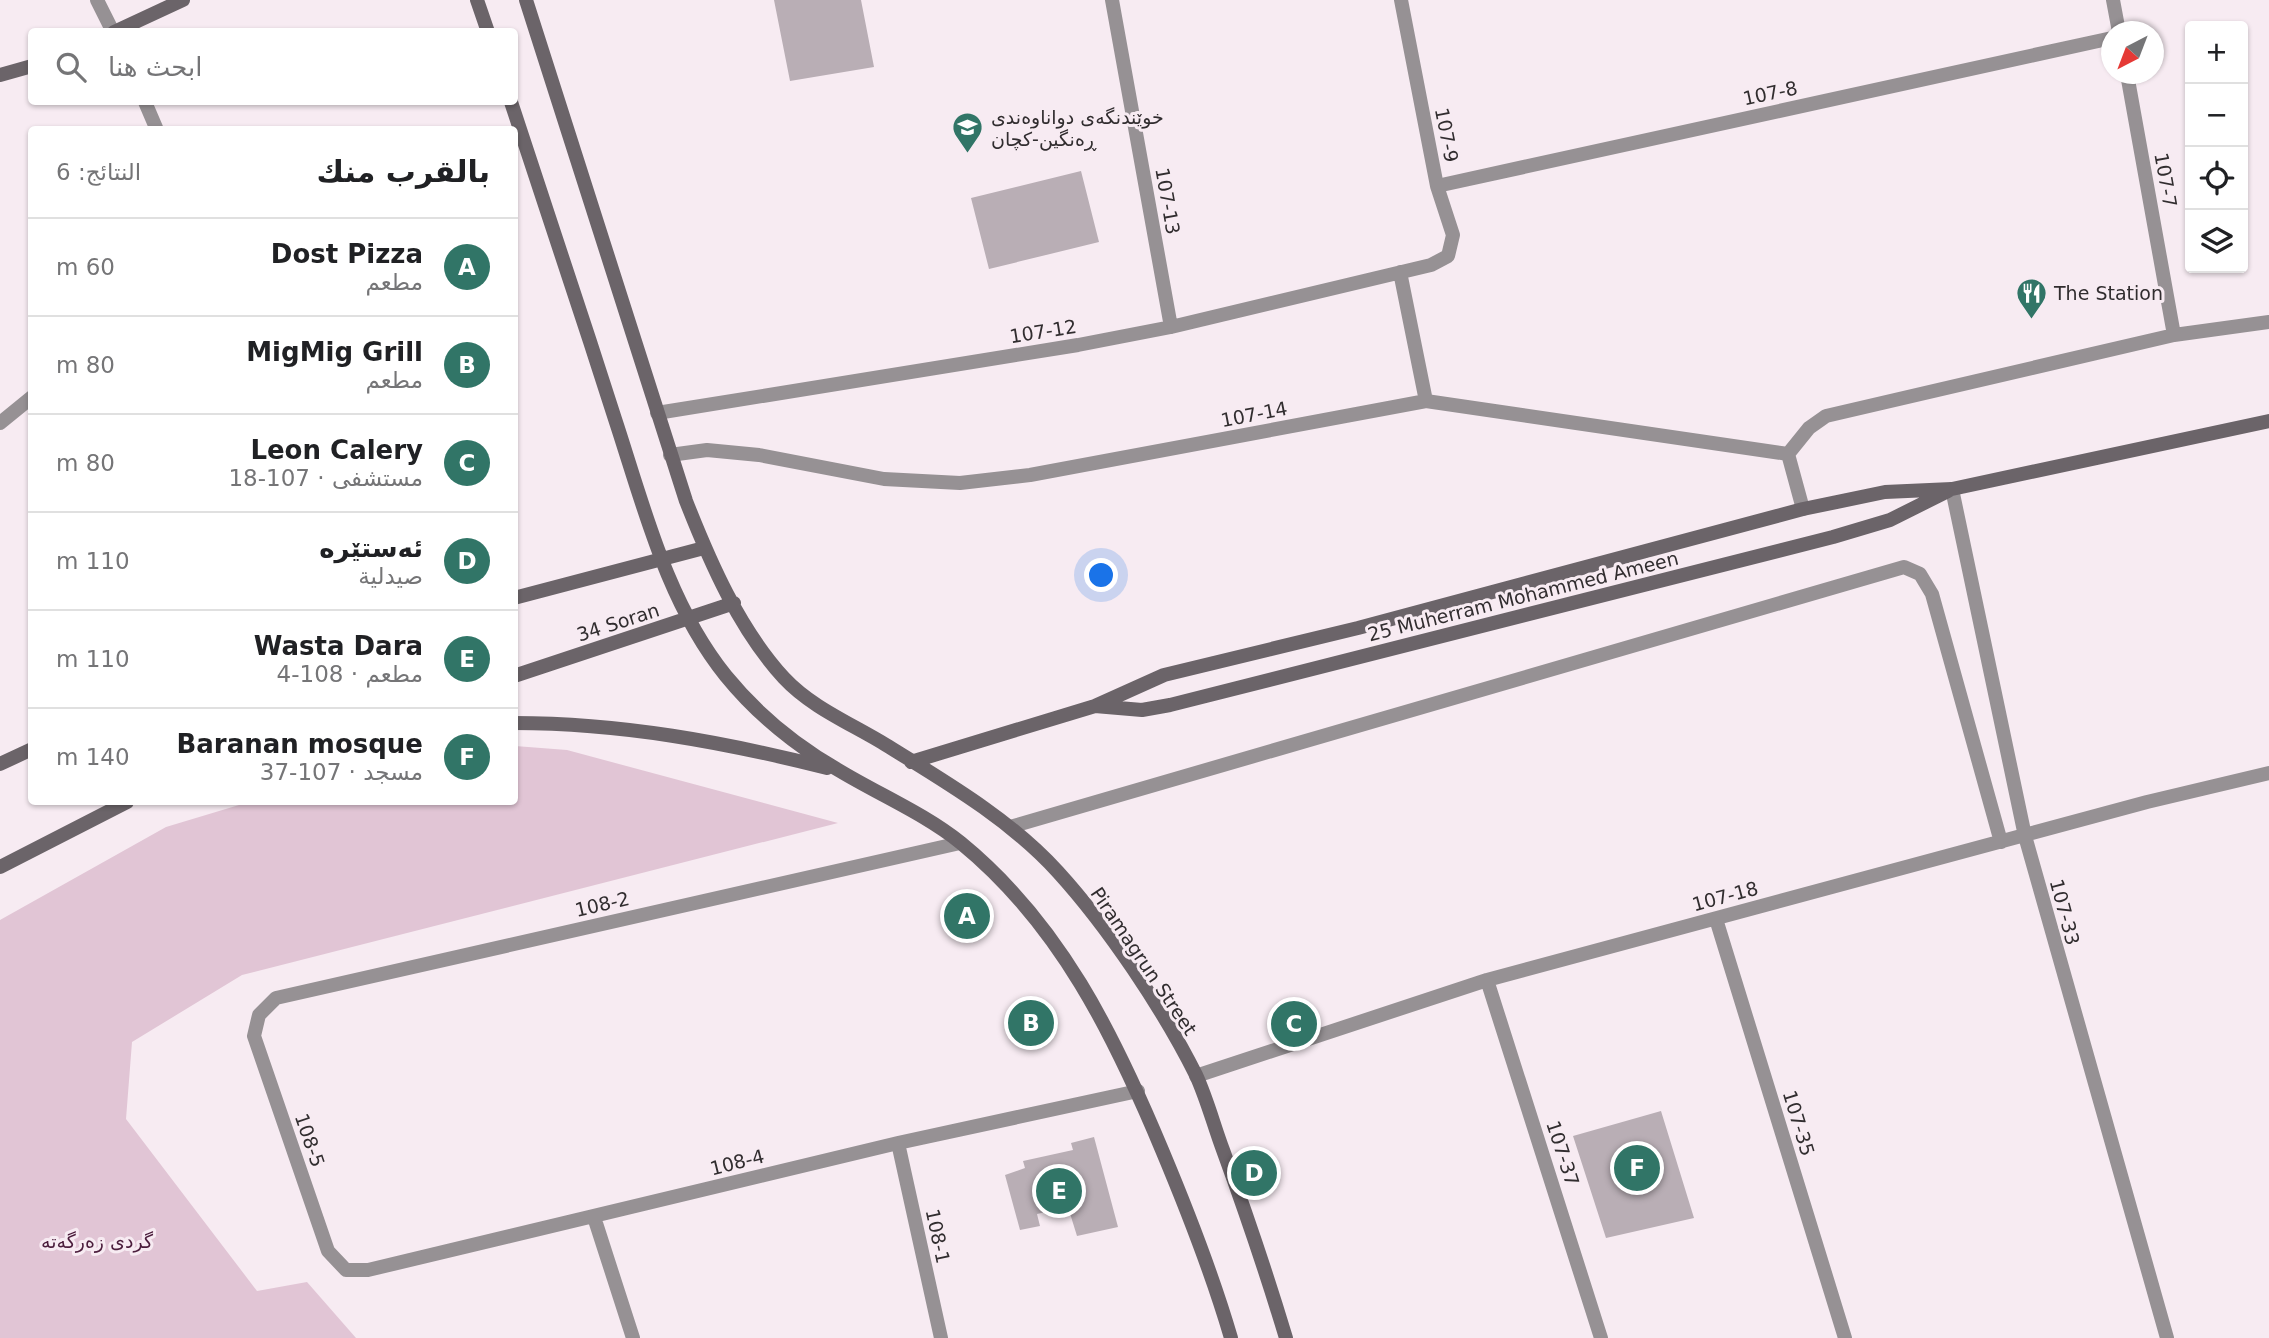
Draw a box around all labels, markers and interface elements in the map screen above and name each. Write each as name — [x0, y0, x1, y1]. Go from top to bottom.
north arrow — [2101, 21, 2164, 84]
map controls — [2185, 21, 2248, 273]
button: + — [2185, 21, 2248, 84]
search box — [28, 28, 518, 105]
icon: search — [52, 48, 90, 86]
text: ابحث هنا — [108, 52, 203, 82]
street label: 107-8 — [1741, 77, 1799, 109]
button: − — [2185, 84, 2248, 147]
place label: خوێندنگەی دواناوەندی ڕەنگین-کچان — [991, 106, 1164, 151]
street label: 107-9 — [1431, 106, 1463, 164]
school or university icon: خوێندنگەی دواناوەندی ڕەنگین-کچان — [951, 111, 985, 155]
button: locate — [2185, 147, 2248, 210]
street label: 107-7 — [2150, 151, 2182, 209]
text: بالقرب منك — [317, 154, 490, 189]
text: النتائج: 6 — [56, 159, 141, 185]
street label: 107-13 — [1151, 166, 1185, 236]
button: layers — [2185, 210, 2248, 273]
text: Dost Pizza — [271, 239, 423, 269]
text: 60 m — [56, 254, 115, 280]
text: A — [458, 254, 476, 280]
text: مطعم — [365, 269, 423, 295]
restaurant icon: The Station — [2014, 276, 2048, 320]
place label: The Station — [2053, 282, 2163, 304]
street label: 107-12 — [1008, 315, 1078, 347]
text: MigMig Grill — [246, 337, 423, 367]
text: 80 m — [56, 352, 115, 378]
text: B — [458, 352, 476, 378]
text: مطعم — [365, 367, 423, 393]
street label: 107-14 — [1219, 397, 1289, 431]
text: Leon Calery — [250, 435, 423, 465]
text: 80 m — [56, 450, 115, 476]
text: C — [459, 450, 475, 476]
text: مستشفى · 107-18 — [228, 465, 423, 491]
text: ئەستێرە — [319, 533, 423, 563]
street label: 25 Muherram Mohammed Ameen — [1365, 547, 1681, 645]
text: 110 m — [56, 548, 130, 574]
text: D — [457, 548, 477, 574]
your location — [1084, 558, 1118, 592]
text: صيدلية — [358, 563, 423, 589]
street label: 34 Soran — [574, 598, 662, 646]
text: Wasta Dara — [254, 631, 423, 661]
text: 110 m — [56, 646, 130, 672]
text: E — [459, 646, 475, 672]
text: مطعم · 108-4 — [277, 661, 423, 687]
text: Baranan mosque — [176, 729, 423, 759]
text: 140 m — [56, 744, 130, 770]
text: F — [459, 744, 475, 770]
text: مسجد · 107-37 — [260, 759, 423, 785]
street label: 107-18 — [1690, 877, 1760, 915]
street label: 107-33 — [2046, 877, 2084, 947]
street label: Piramagrun Street — [1086, 883, 1202, 1039]
street label: 108-2 — [573, 887, 631, 921]
pin: A — [944, 890, 990, 942]
pin: B — [1008, 997, 1054, 1049]
pin: C — [1271, 998, 1317, 1050]
street label: 107-35 — [1779, 1088, 1819, 1158]
street label: 108-5 — [291, 1110, 329, 1170]
street label: 107-37 — [1542, 1118, 1584, 1188]
pin: F — [1614, 1142, 1660, 1194]
street label: 108-4 — [708, 1145, 766, 1179]
pin: D — [1231, 1147, 1277, 1199]
pin: E — [1036, 1165, 1082, 1217]
street label: 108-1 — [922, 1207, 954, 1265]
park label: گردی زەرگەتە — [41, 1230, 154, 1253]

